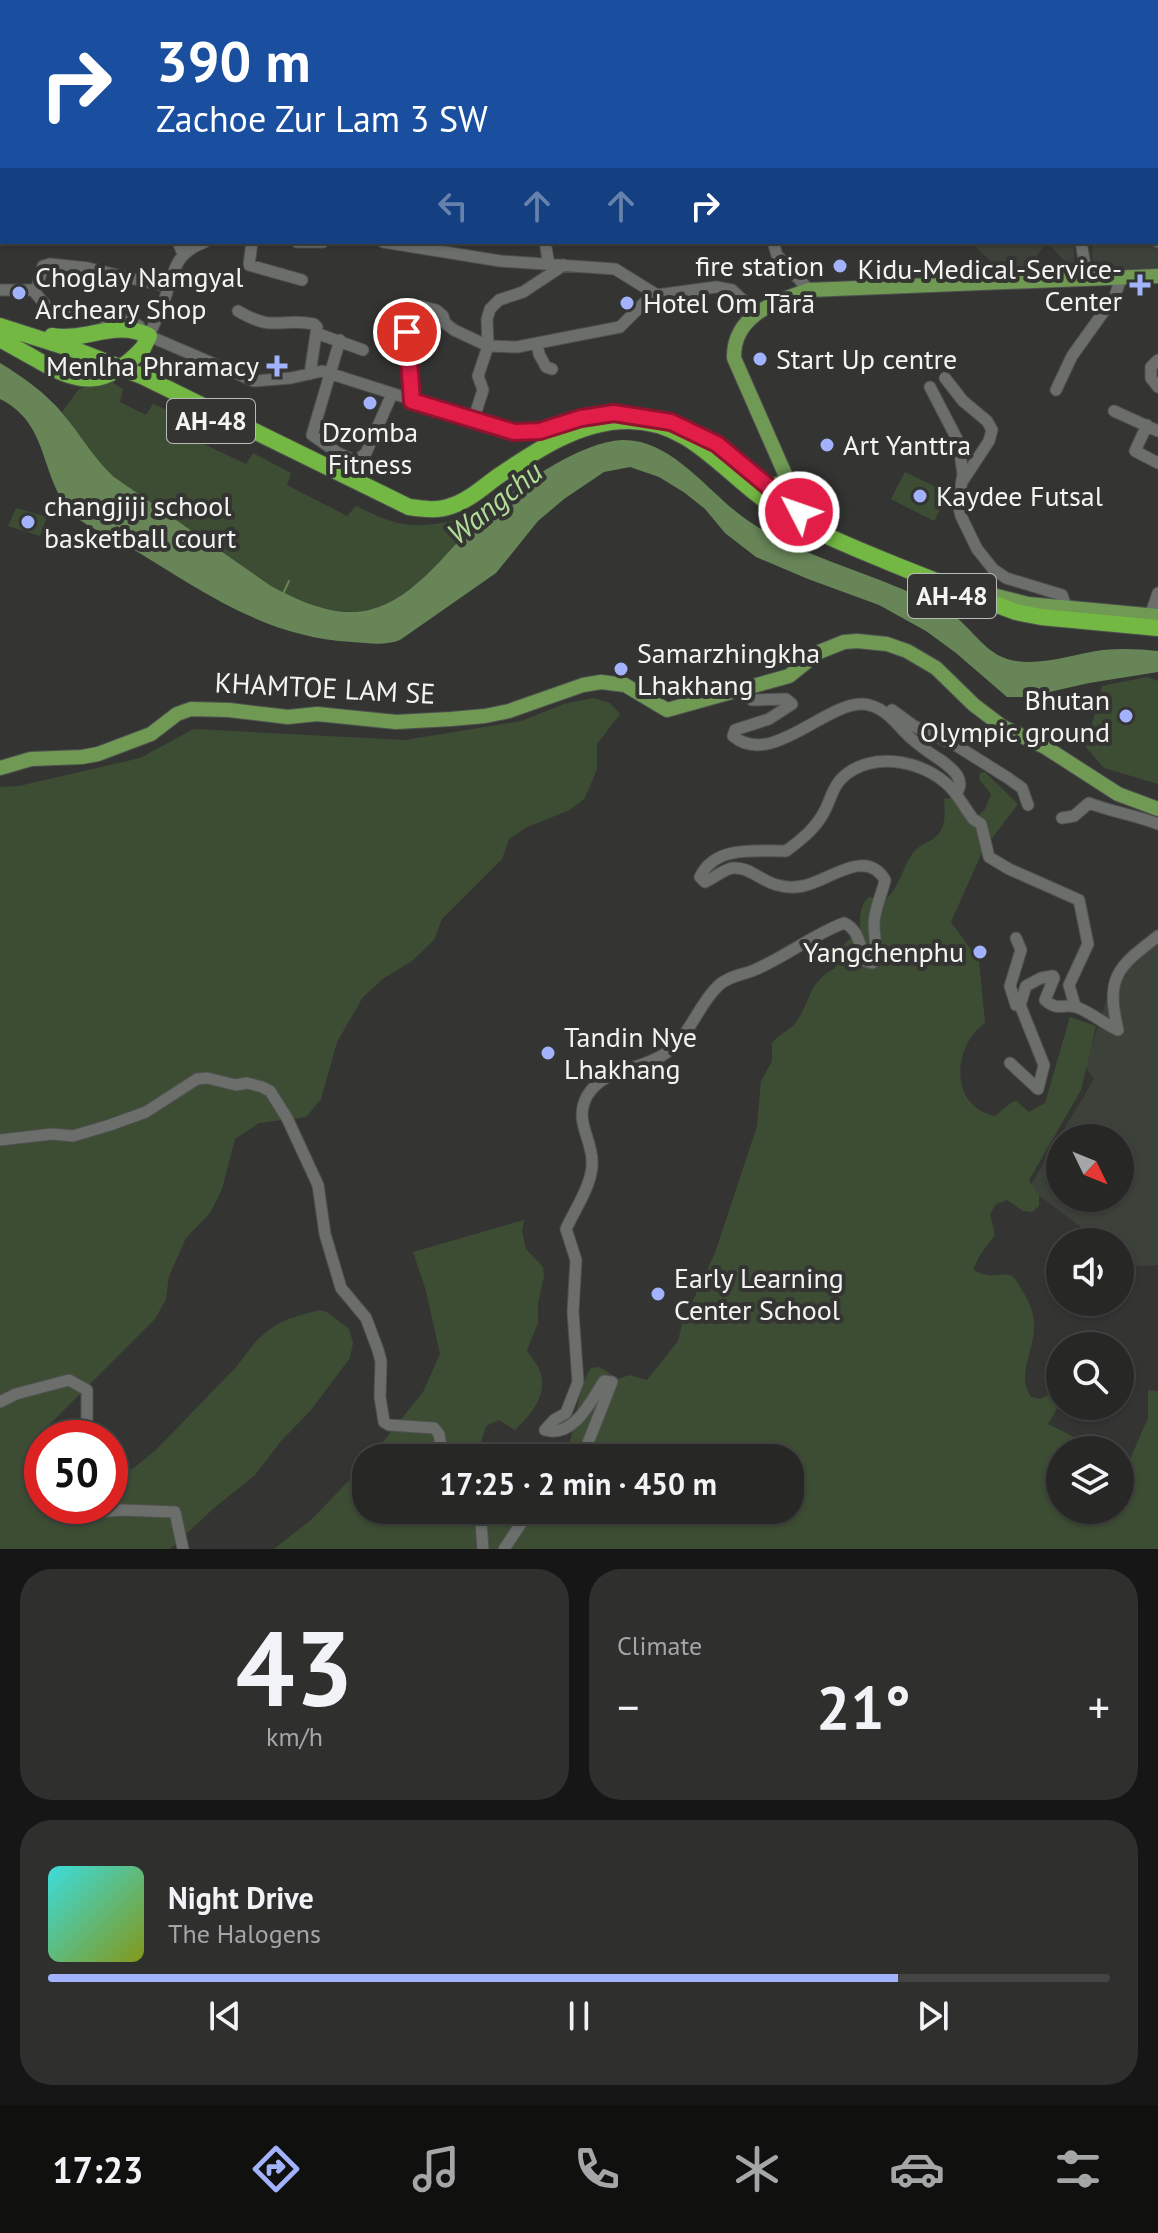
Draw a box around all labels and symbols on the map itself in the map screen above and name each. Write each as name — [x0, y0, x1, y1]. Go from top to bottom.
place label: fire station — [695, 247, 824, 284]
place label: Kidu-Medical-Service- Center — [858, 250, 1122, 319]
marker: fire station — [831, 257, 849, 275]
place label: Choglay Namgyal Archeary Shop — [35, 258, 244, 327]
marker: Kidu-Medical-Service- Center — [1129, 274, 1151, 296]
marker: Choglay Namgyal Archeary Shop — [10, 284, 28, 302]
place label: Hotel Om Tārā — [643, 284, 815, 321]
marker: Hotel Om Tārā — [618, 294, 636, 312]
pin — [373, 298, 441, 366]
place label: Start Up centre — [776, 340, 957, 377]
place label: Menlha Phramacy — [46, 347, 259, 384]
marker: Start Up centre — [751, 350, 769, 368]
marker: Menlha Phramacy — [266, 355, 288, 377]
marker: Dzomba Fitness — [361, 394, 379, 412]
road number: AH-48 — [167, 399, 255, 443]
place label: Dzomba Fitness — [322, 413, 418, 482]
place label: Art Yanttra — [843, 426, 971, 463]
marker: Art Yanttra — [818, 436, 836, 454]
water label: Wangchu — [438, 451, 550, 552]
position arrow — [757, 470, 841, 554]
place label: Kaydee Futsal — [936, 477, 1103, 514]
place label: changjiji school basketball court — [44, 487, 237, 556]
marker: Kaydee Futsal — [911, 487, 929, 505]
marker: changjiji school basketball court — [19, 513, 37, 531]
road number: AH-48 — [908, 574, 996, 618]
place label: Samarzhingkha Lhakhang — [637, 634, 820, 703]
marker: Samarzhingkha Lhakhang — [612, 660, 630, 678]
street label: KHAMTOE LAM SE — [214, 663, 436, 712]
place label: Bhutan Olympic ground — [920, 681, 1110, 750]
marker: Bhutan Olympic ground — [1117, 707, 1135, 725]
place label: Yangchenphu — [803, 933, 964, 970]
marker: Yangchenphu — [971, 943, 989, 961]
place label: Tandin Nye Lhakhang — [564, 1018, 697, 1087]
marker: Tandin Nye Lhakhang — [539, 1044, 557, 1062]
north arrow — [1046, 1124, 1134, 1212]
place label: Early Learning Center School — [674, 1259, 844, 1328]
marker: Early Learning Center School — [649, 1285, 667, 1303]
speed limit sign: 50 — [24, 1420, 128, 1524]

